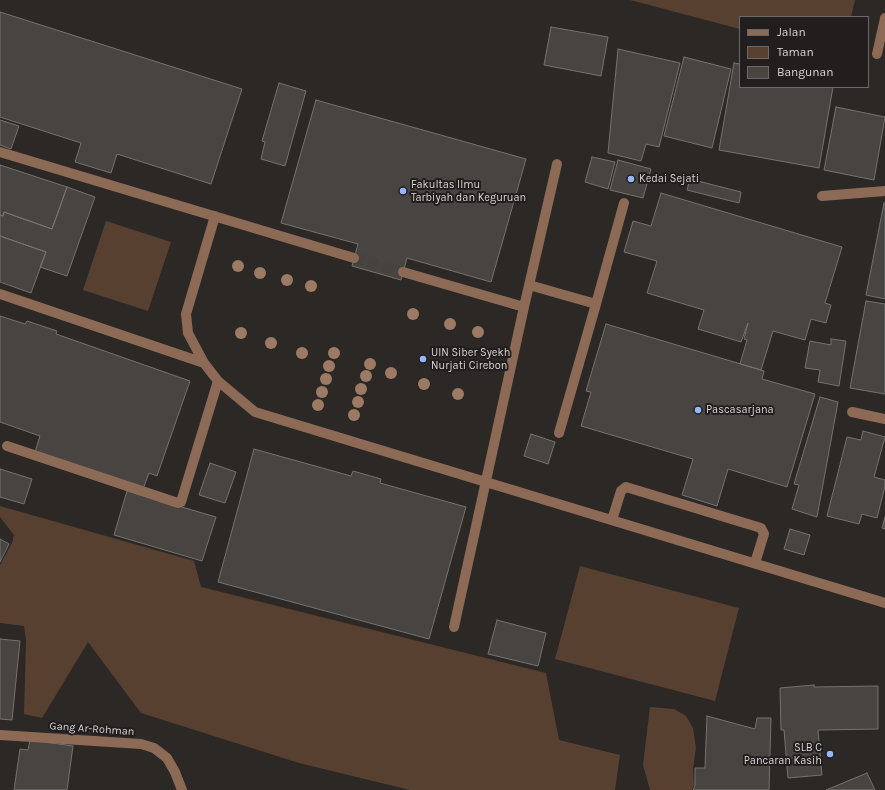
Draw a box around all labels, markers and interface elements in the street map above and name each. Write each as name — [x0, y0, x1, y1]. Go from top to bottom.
legend — [739, 16, 869, 88]
text: Jalan — [777, 25, 806, 39]
text: Taman — [777, 45, 814, 59]
text: Bangunan — [777, 65, 833, 79]
place label: Kedai Sejati — [639, 172, 699, 186]
marker: Kedai Sejati — [626, 174, 636, 184]
place label: Fakultas Ilmu Tarbiyah dan Keguruan — [411, 178, 526, 204]
marker: Fakultas Ilmu Tarbiyah dan Keguruan — [398, 186, 408, 196]
place label: UIN Siber Syekh Nurjati Cirebon — [431, 346, 510, 372]
marker: UIN Siber Syekh Nurjati Cirebon — [418, 354, 428, 364]
place label: Pascasarjana — [706, 403, 774, 417]
marker: Pascasarjana — [693, 405, 703, 415]
street label: Gang Ar-Rohman — [49, 719, 135, 739]
place label: SLB C Pancaran Kasih — [744, 741, 822, 767]
marker: SLB C Pancaran Kasih — [825, 749, 835, 759]

